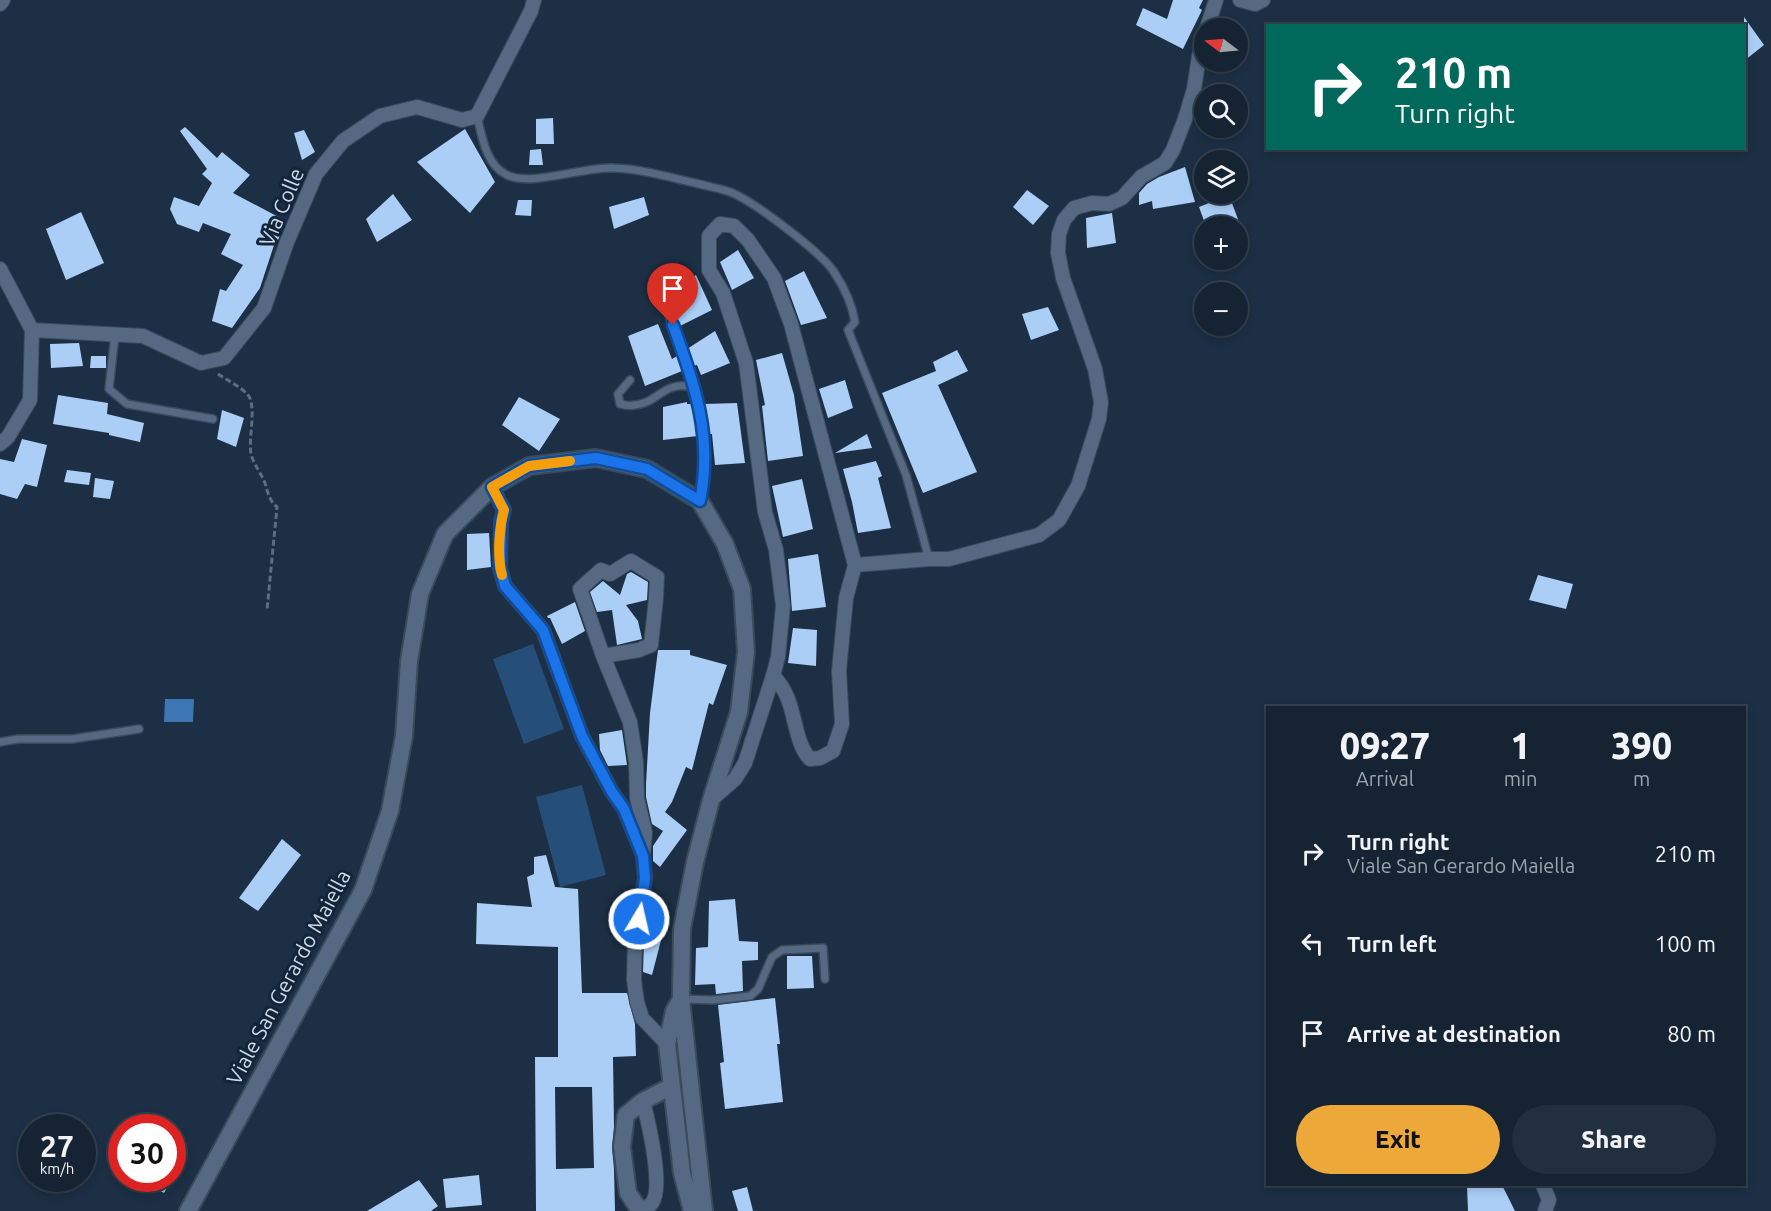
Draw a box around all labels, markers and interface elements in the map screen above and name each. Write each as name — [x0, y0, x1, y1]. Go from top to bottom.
north arrow — [1194, 18, 1248, 72]
map controls — [1194, 18, 1248, 336]
icon: right — [1296, 48, 1374, 126]
text: 210 m — [1395, 49, 1512, 96]
button: search — [1194, 84, 1248, 138]
text: Turn right — [1395, 98, 1515, 128]
button: layers — [1194, 150, 1248, 204]
street label: Via Colle — [254, 164, 308, 250]
button: + — [1194, 216, 1248, 270]
pin — [647, 263, 698, 325]
icon: arrive — [656, 272, 689, 305]
button: − — [1194, 282, 1248, 336]
text: 09:27 — [1340, 725, 1430, 766]
text: 1 — [1510, 725, 1531, 766]
text: 390 — [1611, 725, 1672, 766]
text: Arrival — [1356, 767, 1414, 790]
text: min — [1504, 767, 1537, 790]
text: m — [1633, 767, 1650, 790]
text: Turn right — [1347, 829, 1449, 854]
icon: right — [1296, 837, 1329, 870]
text: 210 m — [1655, 841, 1716, 866]
text: Viale San Gerardo Maiella — [1347, 854, 1575, 877]
street label: Viale San Gerardo Maiella — [221, 866, 355, 1088]
position arrow — [607, 887, 671, 951]
icon: left — [1296, 927, 1329, 960]
text: Turn left — [1347, 931, 1437, 956]
text: 100 m — [1655, 931, 1716, 956]
icon: arrive — [1296, 1017, 1329, 1050]
text: Arrive at destination — [1347, 1021, 1561, 1046]
text: 80 m — [1667, 1021, 1716, 1046]
button: Exit — [1296, 1105, 1500, 1174]
button: Share — [1512, 1105, 1716, 1174]
speed limit sign: 30 — [108, 1114, 186, 1192]
text: 27 — [40, 1129, 74, 1163]
text: km/h — [40, 1160, 74, 1177]

